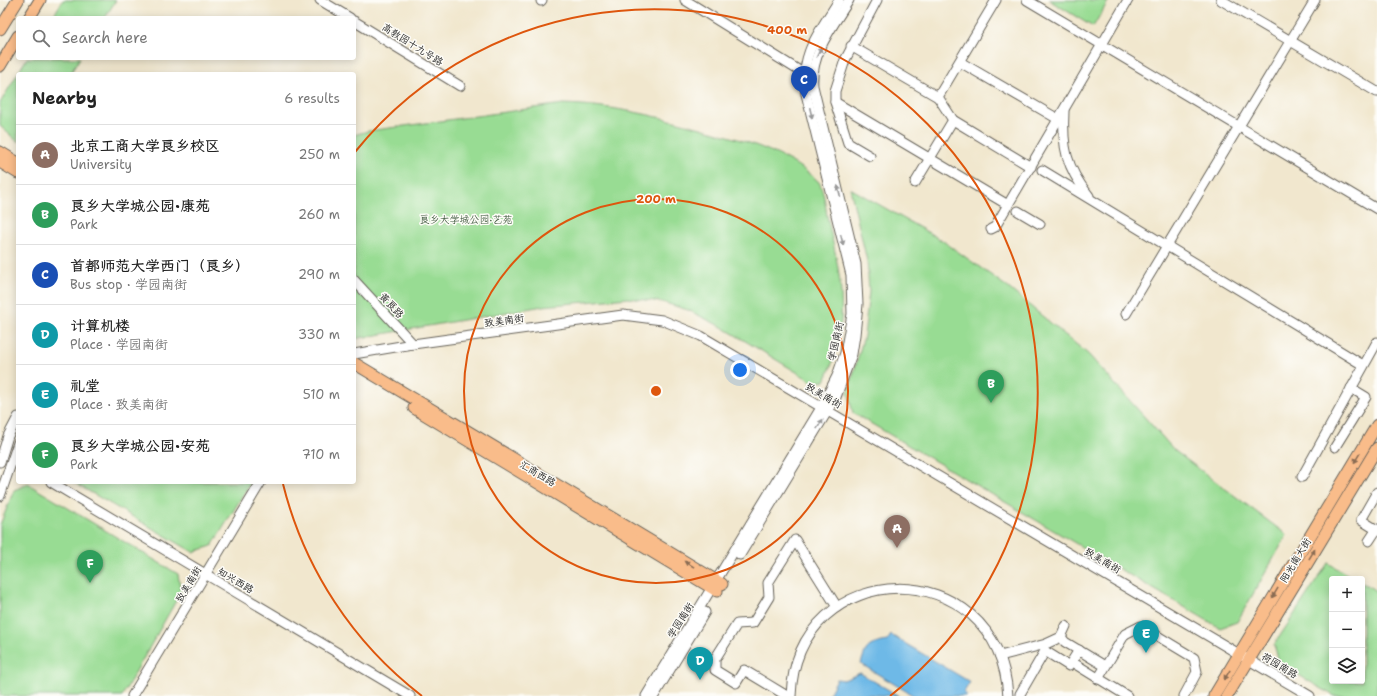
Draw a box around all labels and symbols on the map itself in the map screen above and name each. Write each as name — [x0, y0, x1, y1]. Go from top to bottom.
street label: 高教园十九号路 — [380, 20, 446, 68]
text: 400 m — [767, 22, 807, 38]
one-way arrow — [816, 46, 822, 57]
pin: C — [791, 66, 817, 99]
one-way arrow — [808, 107, 814, 120]
one-way arrow — [836, 185, 842, 197]
text: 200 m — [636, 191, 676, 207]
park label: 良乡大学城公园·艺苑 — [420, 213, 512, 226]
one-way arrow — [839, 234, 845, 246]
street label: 黄良路 — [377, 290, 407, 321]
street label: 致美南街 — [483, 311, 525, 330]
street label: 学园南街 — [825, 320, 846, 362]
your location — [730, 360, 750, 380]
pin: B — [978, 370, 1004, 403]
street label: 致美南街 — [803, 380, 844, 411]
centre of rings — [649, 384, 663, 398]
one-way arrow — [817, 418, 824, 430]
one-way arrow — [1353, 452, 1360, 464]
street label: 汇商西路 — [517, 458, 558, 489]
pin: A — [884, 515, 910, 548]
street label: 阳光南大街 — [1277, 535, 1314, 585]
street label: 致美南街 — [1082, 545, 1123, 576]
one-way arrow — [1308, 548, 1315, 560]
pin: F — [77, 550, 103, 583]
one-way arrow — [683, 560, 695, 567]
street label: 致美南街 — [173, 564, 204, 605]
street label: 知兴西路 — [215, 565, 256, 596]
one-way arrow — [1272, 587, 1279, 599]
street label: 学园南街 — [664, 600, 697, 641]
pin: E — [1133, 620, 1159, 653]
pin: D — [687, 647, 713, 680]
street label: 荷园南路 — [1259, 650, 1300, 681]
one-way arrow — [1223, 669, 1230, 681]

